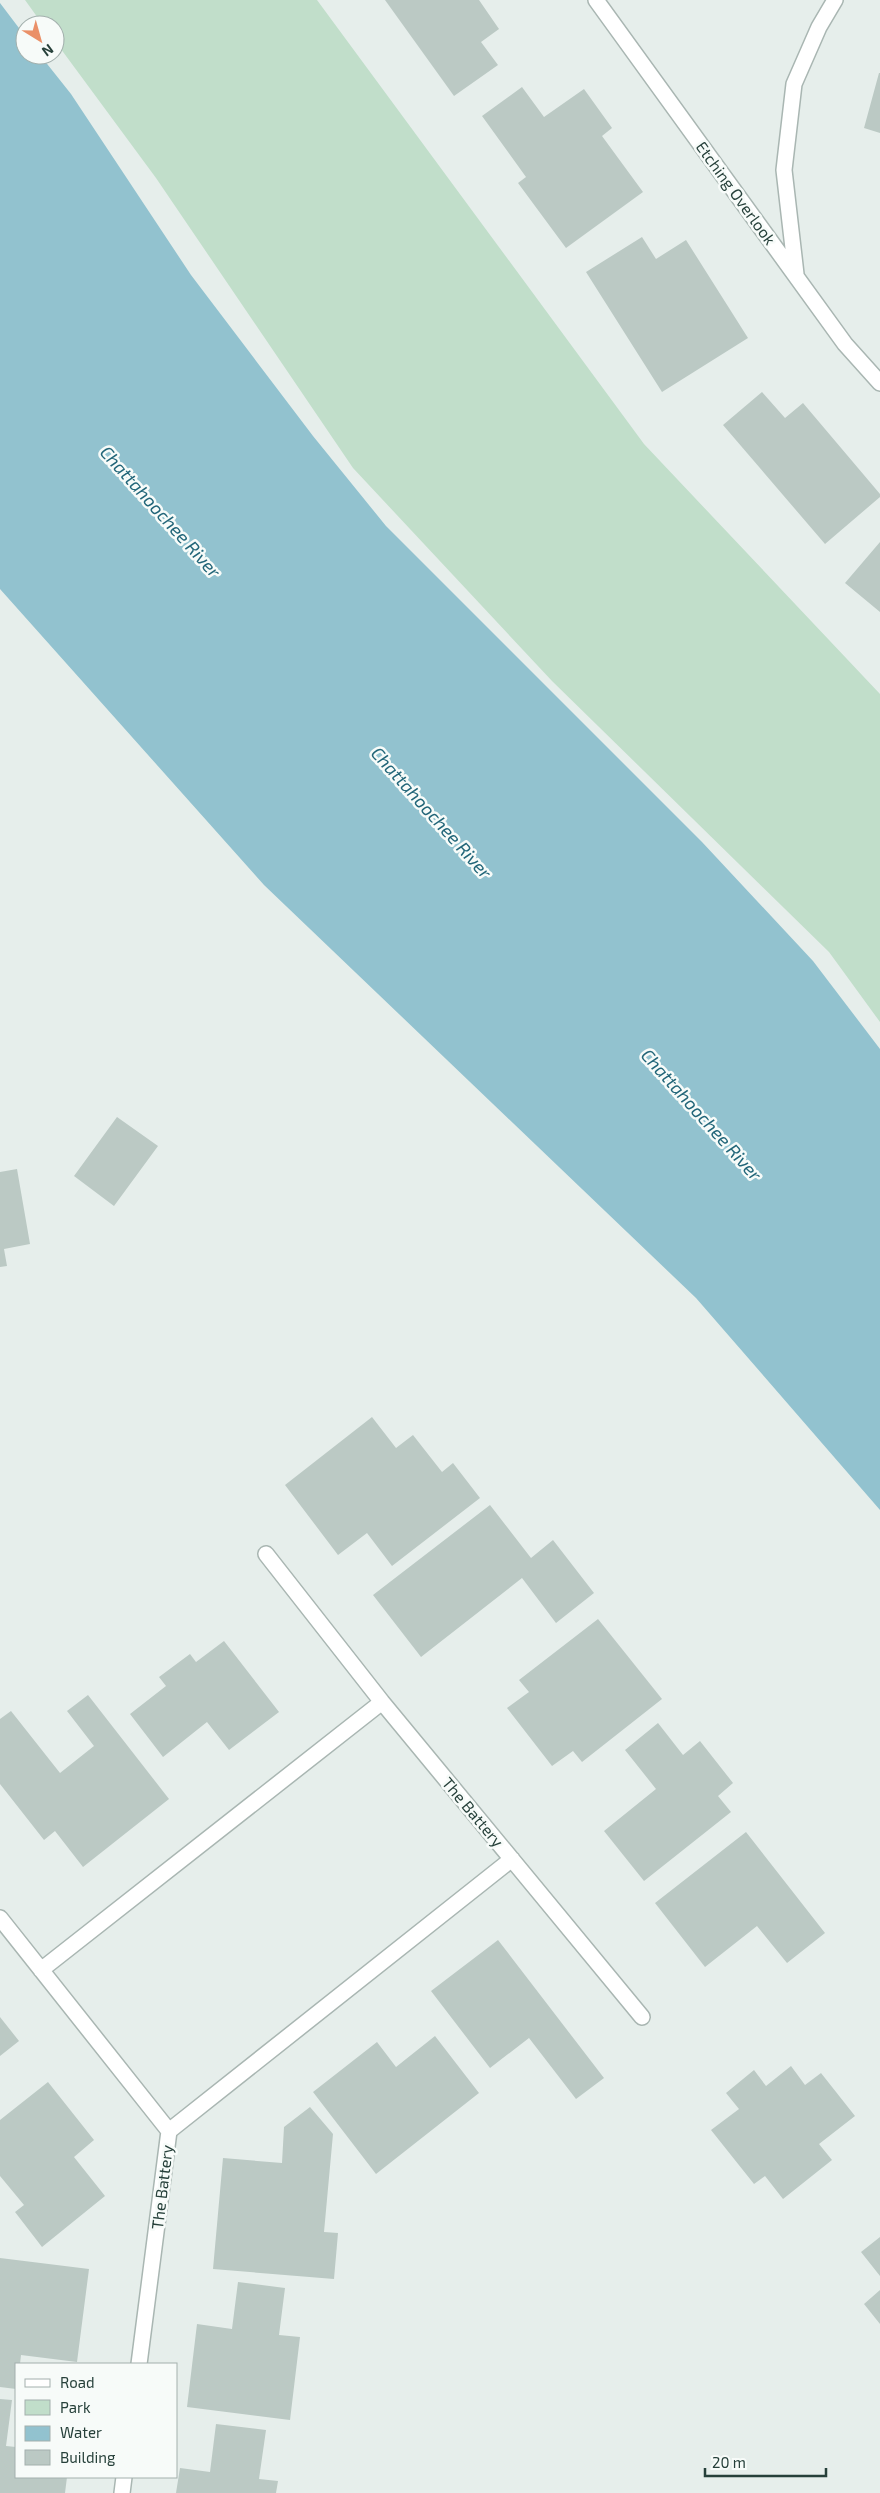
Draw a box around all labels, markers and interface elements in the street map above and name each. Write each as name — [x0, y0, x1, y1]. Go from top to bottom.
north arrow — [15, 15, 65, 65]
text: N — [39, 41, 57, 61]
street label: Etching Overlook — [693, 137, 780, 248]
water label: Chattahoochee River — [96, 441, 226, 582]
water label: Chattahoochee River — [367, 742, 497, 883]
water label: Chattahoochee River — [637, 1044, 767, 1185]
street label: The Battery — [439, 1773, 508, 1851]
street label: The Battery — [147, 2143, 176, 2230]
legend — [15, 2363, 178, 2478]
text: Road — [60, 2373, 95, 2391]
text: Park — [60, 2398, 91, 2416]
text: Water — [60, 2423, 102, 2441]
scale bar — [705, 2446, 826, 2478]
text: Building — [60, 2448, 116, 2466]
text: 20 m — [712, 2453, 746, 2471]

